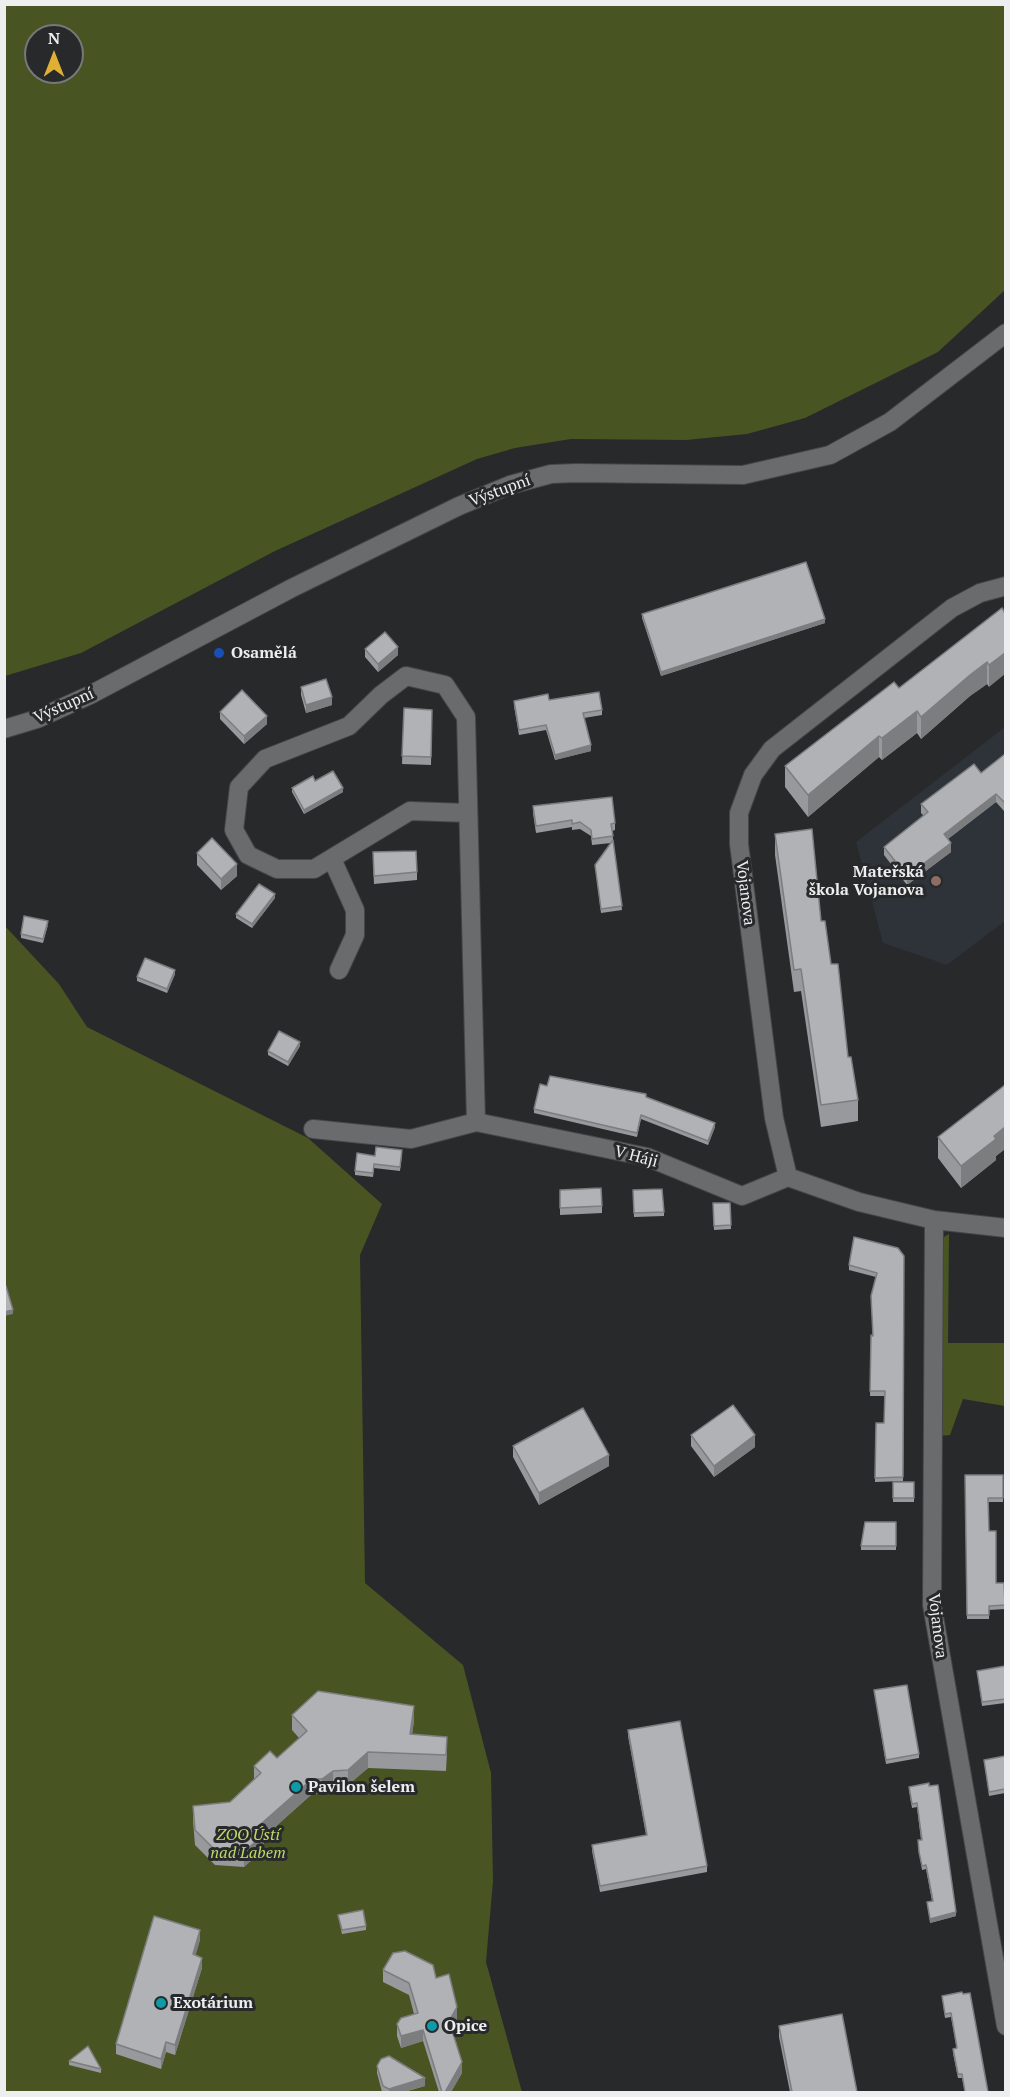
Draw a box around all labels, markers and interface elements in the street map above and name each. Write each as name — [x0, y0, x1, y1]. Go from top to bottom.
north arrow — [24, 24, 84, 84]
text: N — [48, 27, 60, 49]
street label: Výstupní — [467, 471, 533, 511]
place label: Osamělá — [231, 643, 297, 663]
marker: Osamělá — [212, 646, 226, 660]
street label: Výstupní — [31, 684, 97, 728]
street label: Vojanova — [731, 859, 759, 927]
place label: Mateřská škola Vojanova — [809, 862, 924, 900]
marker: Mateřská škola Vojanova — [929, 874, 943, 888]
street label: V Háji — [612, 1142, 660, 1172]
street label: Vojanova — [923, 1592, 951, 1660]
place label: Pavilon šelem — [308, 1777, 415, 1797]
marker: Pavilon šelem — [289, 1780, 303, 1794]
park label: ZOO Ústí nad Labem — [210, 1825, 286, 1863]
place label: Exotárium — [173, 1993, 253, 2013]
marker: Exotárium — [154, 1996, 168, 2010]
place label: Opice — [444, 2016, 487, 2036]
marker: Opice — [425, 2019, 439, 2033]

